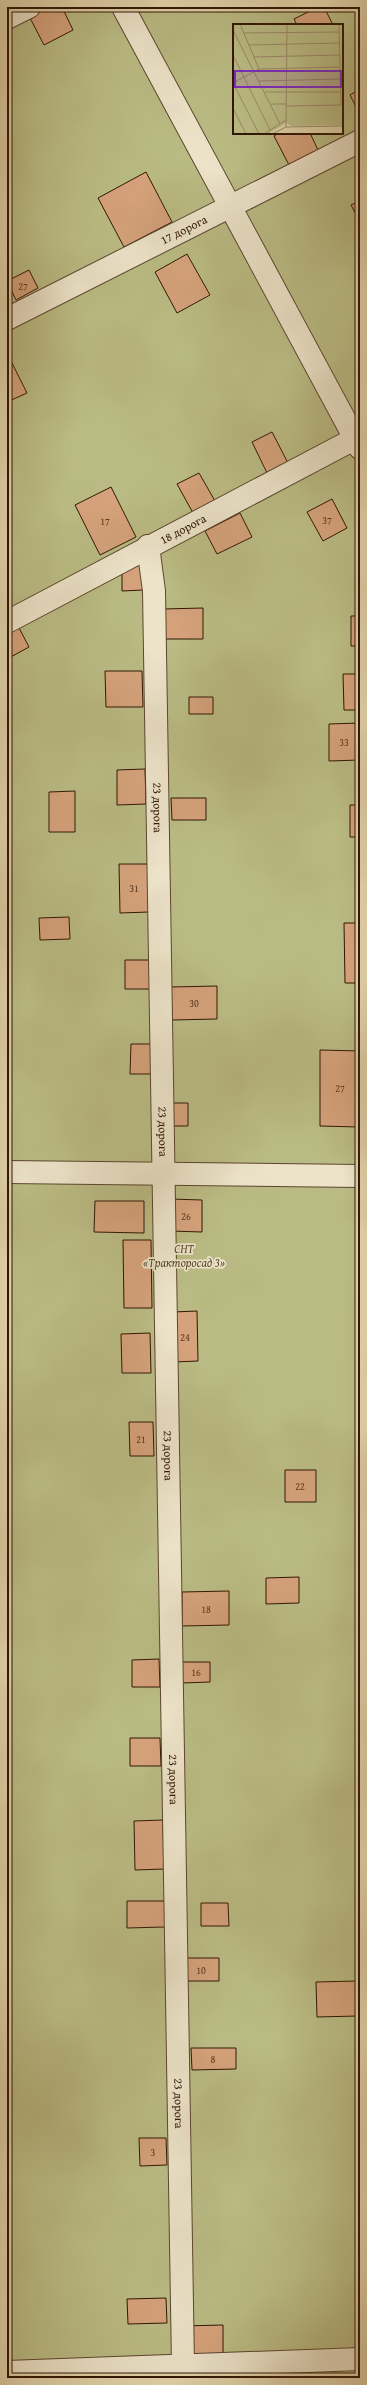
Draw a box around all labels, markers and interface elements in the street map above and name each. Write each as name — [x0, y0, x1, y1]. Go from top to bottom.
inset map — [233, 24, 343, 134]
street label: 17 дорога — [157, 210, 210, 248]
house number: 27 — [18, 279, 28, 294]
street label: 18 дорога — [157, 509, 209, 548]
house number: 37 — [322, 513, 332, 528]
house number: 17 — [100, 514, 110, 529]
house number: 33 — [339, 735, 349, 750]
street label: 23 дорога — [149, 782, 167, 833]
house number: 31 — [129, 881, 139, 896]
house number: 30 — [189, 996, 199, 1011]
house number: 27 — [335, 1081, 345, 1096]
street label: 23 дорога — [154, 1106, 172, 1157]
house number: 26 — [181, 1209, 191, 1224]
park label: СНТ «Тракторосад 3» — [143, 1240, 225, 1271]
house number: 24 — [180, 1330, 190, 1345]
street label: 23 дорога — [160, 1430, 178, 1481]
house number: 21 — [136, 1432, 146, 1447]
house number: 22 — [295, 1479, 305, 1494]
house number: 18 — [201, 1602, 211, 1617]
house number: 16 — [191, 1665, 201, 1680]
street label: 23 дорога — [165, 1754, 183, 1805]
house number: 10 — [196, 1963, 206, 1978]
house number: 8 — [211, 2052, 216, 2067]
street label: 23 дорога — [170, 2078, 188, 2129]
house number: 3 — [151, 2145, 156, 2160]

